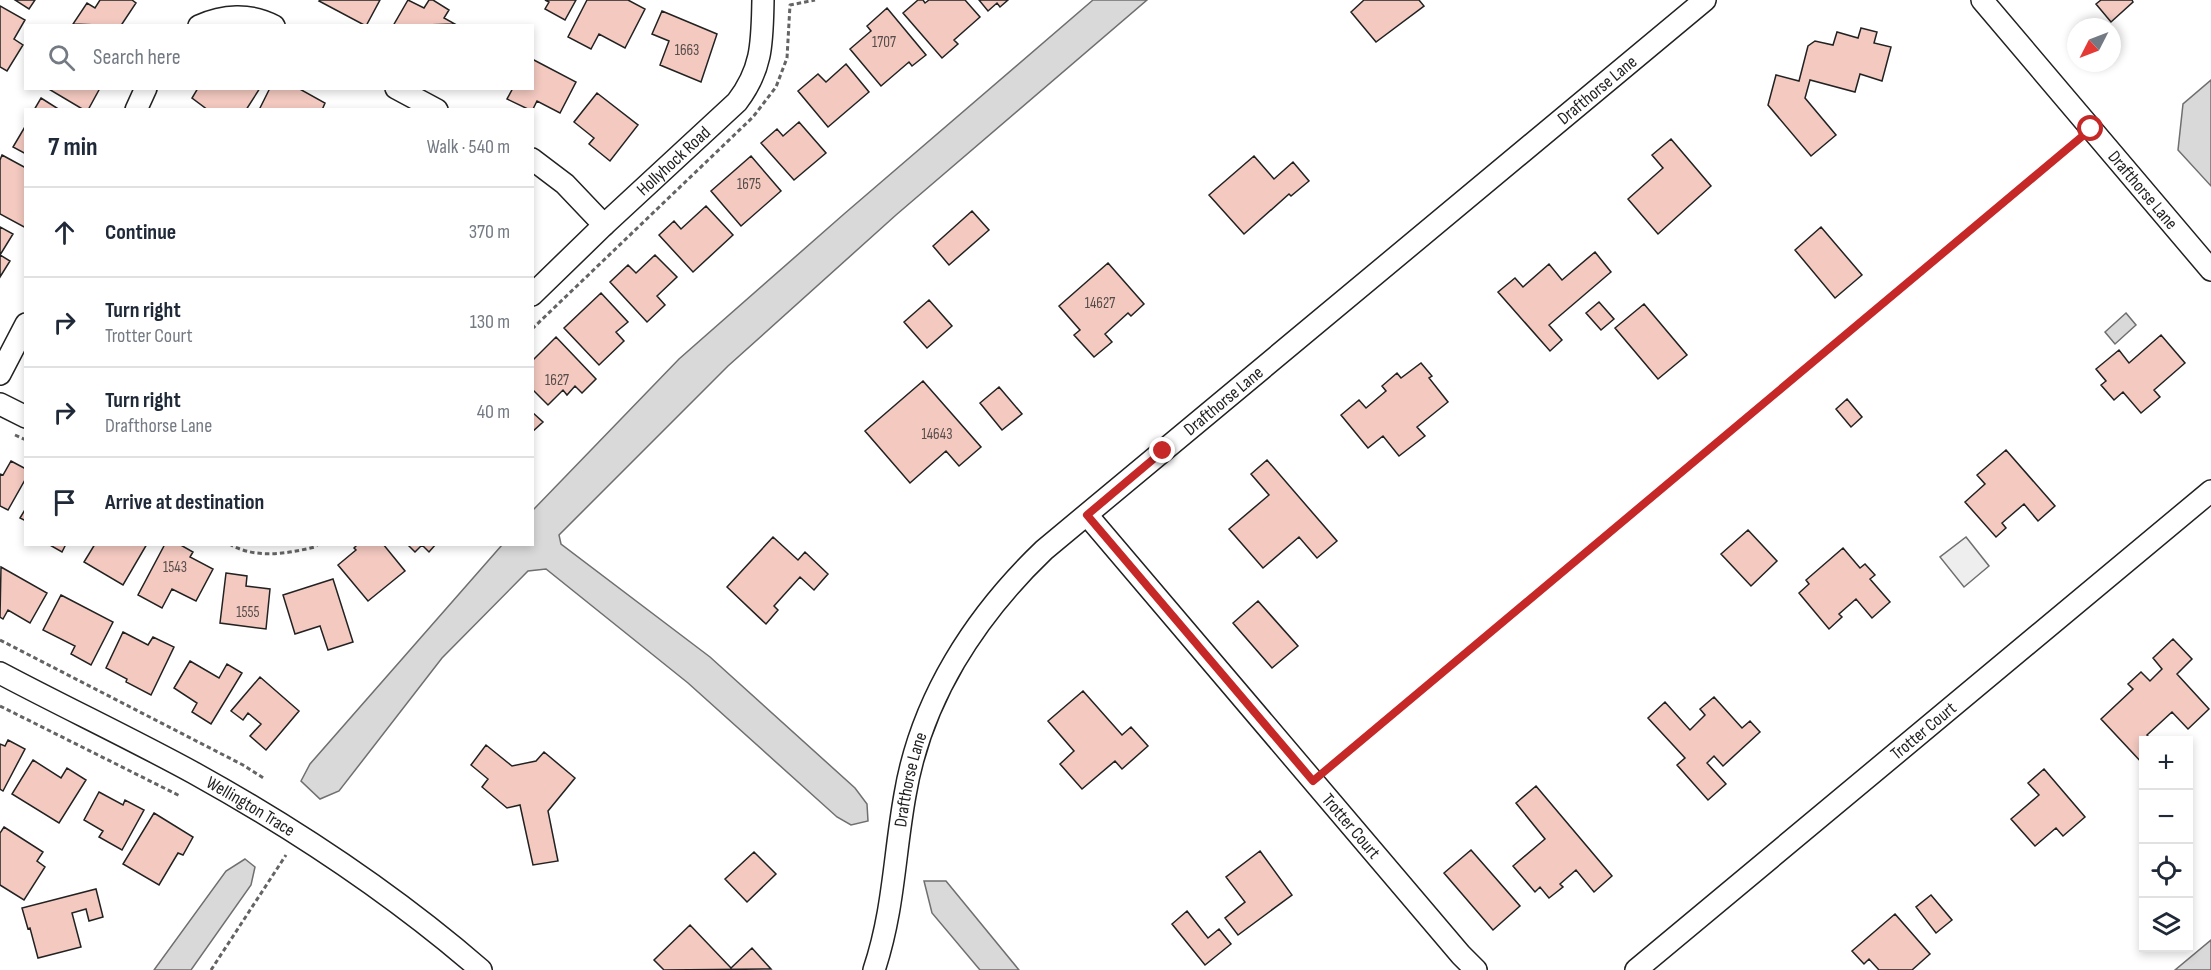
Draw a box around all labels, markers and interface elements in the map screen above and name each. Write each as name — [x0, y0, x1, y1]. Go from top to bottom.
north arrow — [2067, 18, 2121, 72]
search box — [24, 24, 534, 90]
house number: 1707 — [872, 33, 896, 52]
icon: search — [45, 41, 78, 74]
house number: 1663 — [675, 41, 699, 60]
text: Search here — [93, 44, 180, 71]
street label: Drafthorse Lane — [1553, 51, 1641, 129]
route start — [2077, 115, 2103, 141]
street label: Hollyhock Road — [632, 122, 715, 200]
text: 7 min — [48, 132, 97, 163]
text: Walk · 540 m — [427, 135, 510, 159]
street label: Drafthorse Lane — [2104, 146, 2182, 234]
house number: 1675 — [737, 175, 761, 194]
icon: ahead — [48, 216, 81, 249]
text: Continue — [105, 219, 176, 246]
text: 370 m — [469, 220, 510, 244]
house number: 14627 — [1085, 294, 1115, 313]
text: Turn right — [105, 297, 181, 324]
icon: right — [48, 306, 81, 339]
text: 130 m — [470, 310, 510, 334]
text: Trotter Court — [105, 324, 193, 348]
street label: Drafthorse Lane — [1180, 362, 1267, 440]
house number: 1627 — [545, 371, 569, 390]
text: Turn right — [105, 387, 181, 414]
icon: right — [48, 396, 81, 429]
text: 40 m — [477, 400, 510, 424]
text: Drafthorse Lane — [105, 414, 212, 438]
house number: 14643 — [922, 425, 952, 444]
route end — [1149, 437, 1175, 463]
icon: arrive — [48, 486, 81, 519]
text: Arrive at destination — [105, 489, 264, 516]
house number: 1543 — [163, 558, 187, 577]
house number: 1555 — [236, 603, 260, 622]
street label: Trotter Court — [1886, 697, 1961, 764]
street label: Drafthorse Lane — [890, 729, 931, 828]
map controls — [2139, 736, 2193, 952]
button: + — [2139, 736, 2193, 790]
street label: Wellington Trace — [203, 772, 299, 841]
street label: Trotter Court — [1318, 789, 1385, 863]
button: − — [2139, 790, 2193, 844]
button: locate — [2139, 844, 2193, 898]
button: layers — [2139, 898, 2193, 952]

